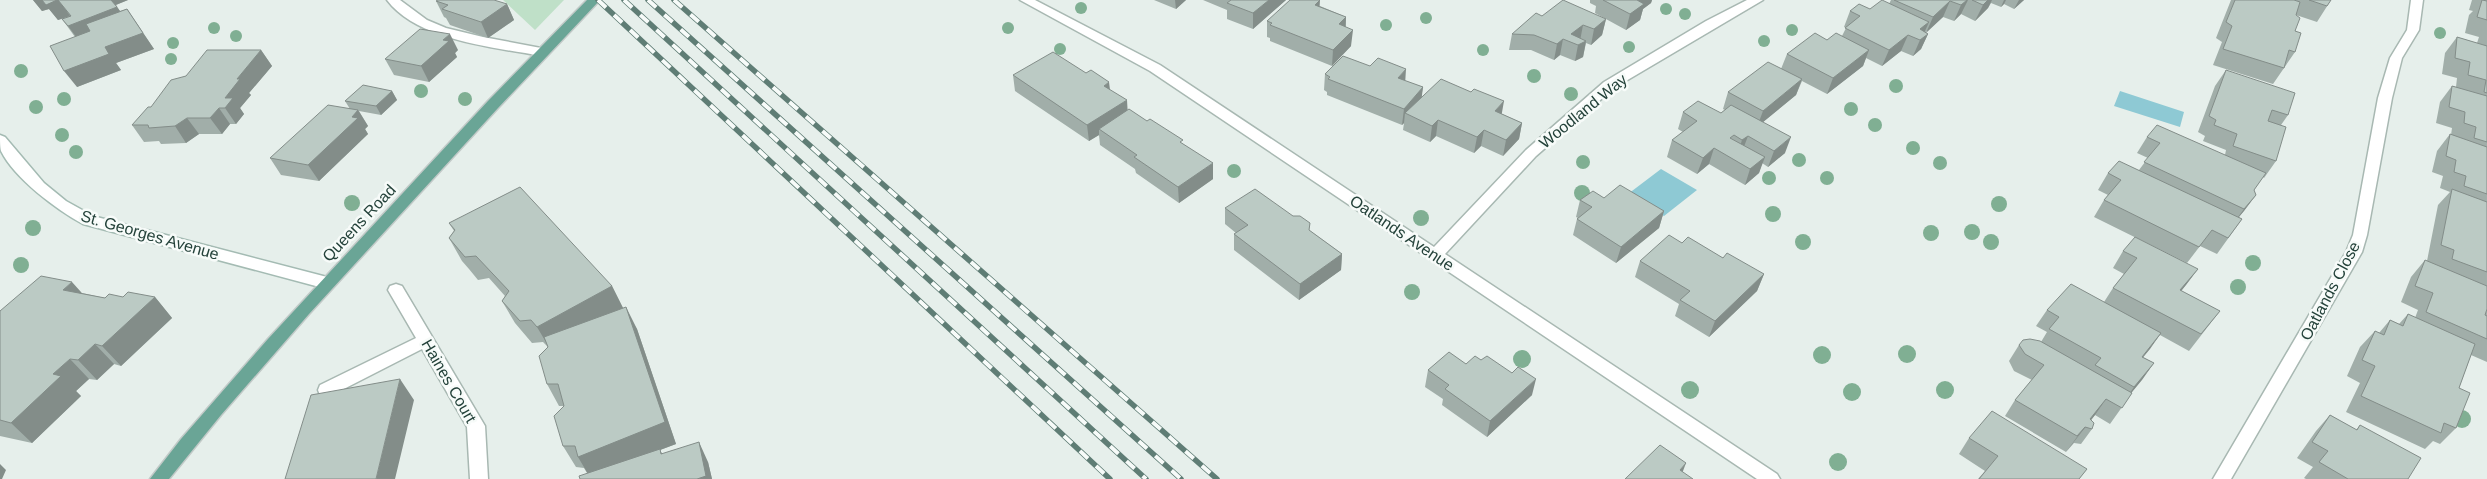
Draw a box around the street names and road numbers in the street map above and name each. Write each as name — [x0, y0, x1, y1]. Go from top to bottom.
street label: Woodland Way — [1536, 71, 1630, 151]
street label: Queens Road — [319, 181, 399, 265]
street label: Oatlands Avenue — [1347, 192, 1457, 274]
street label: St. Georges Avenue — [79, 207, 221, 263]
street label: Oatlands Close — [2297, 239, 2363, 343]
street label: Haines Court — [418, 336, 480, 426]

